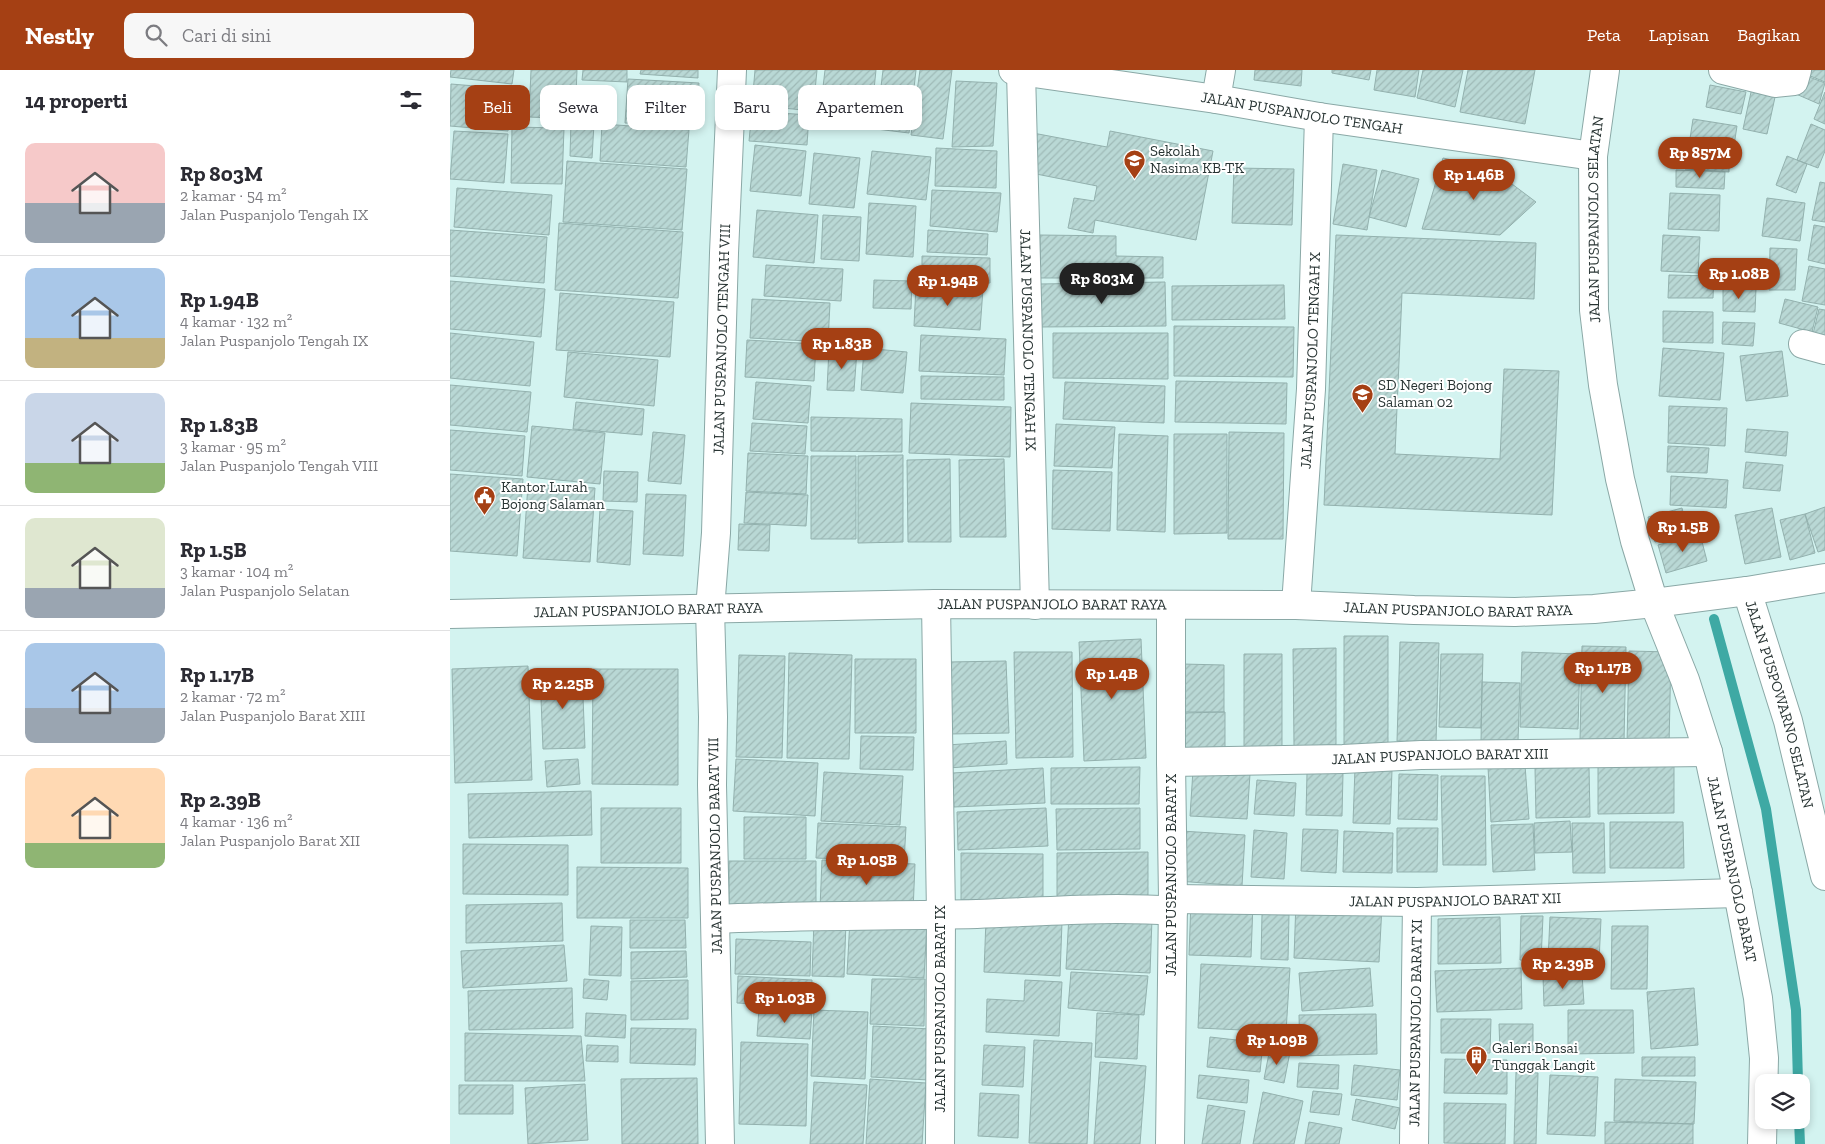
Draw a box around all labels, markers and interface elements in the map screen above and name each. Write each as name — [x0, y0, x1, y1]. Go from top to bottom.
search box — [124, 13, 474, 58]
text: Nestly — [25, 21, 94, 50]
icon: search — [142, 21, 170, 49]
text: Cari di sini — [182, 24, 271, 47]
text: Peta — [1587, 24, 1621, 46]
text: Lapisan — [1649, 24, 1709, 46]
text: Bagikan — [1737, 24, 1800, 46]
chip: Beli — [465, 85, 530, 130]
chip: Sewa — [540, 85, 617, 130]
chip: Filter — [627, 85, 705, 130]
chip: Baru — [715, 85, 788, 130]
chip: Apartemen — [798, 85, 922, 130]
icon: filters — [397, 86, 425, 114]
text: 14 properti — [25, 88, 128, 113]
street label: JALAN PUSPANJOLO TENGAH — [1200, 88, 1404, 138]
street label: JALAN PUSPANJOLO SELATAN — [1584, 115, 1608, 324]
pin: Rp 857M — [1654, 136, 1746, 179]
place label: Sekolah Nasima KB-TK — [1150, 142, 1244, 177]
text: Rp 857M — [1669, 143, 1731, 162]
school or university icon: Sekolah Nasima KB-TK — [1122, 148, 1146, 179]
pin: Rp 1.46B — [1422, 158, 1526, 201]
text: Rp 803M — [180, 161, 263, 186]
icon: home — [65, 163, 125, 223]
text: Rp 1.46B — [1444, 165, 1504, 184]
text: 2 kamar · 54 m² — [180, 186, 287, 205]
text: Jalan Puspanjolo Tengah IX — [180, 205, 368, 224]
street label: JALAN PUSPANJOLO TENGAH VIII — [709, 223, 734, 455]
street label: JALAN PUSPANJOLO TENGAH IX — [1016, 229, 1040, 452]
street label: JALAN PUSPANJOLO TENGAH X — [1296, 251, 1324, 470]
pin: Rp 1.08B — [1687, 258, 1791, 300]
pin: Rp 803M — [1056, 262, 1148, 305]
pin: Rp 1.94B — [896, 264, 1000, 307]
text: Rp 1.08B — [1709, 264, 1769, 283]
text: Rp 803M — [1070, 269, 1134, 288]
text: Rp 1.94B — [918, 271, 978, 290]
text: Rp 1.94B — [180, 287, 259, 312]
icon: home — [65, 288, 125, 348]
text: 4 kamar · 132 m² — [180, 312, 292, 331]
pin: Rp 1.83B — [790, 328, 894, 370]
text: Jalan Puspanjolo Tengah IX — [180, 331, 368, 350]
text: Rp 1.83B — [812, 334, 872, 353]
place label: SD Negeri Bojong Salaman 02 — [1378, 376, 1492, 411]
school or university icon: SD Negeri Bojong Salaman 02 — [1350, 382, 1374, 413]
text: Rp 1.83B — [180, 412, 258, 437]
icon: home — [65, 413, 125, 473]
text: 3 kamar · 95 m² — [180, 437, 286, 456]
text: Jalan Puspanjolo Tengah VIII — [180, 456, 378, 475]
place label: Kantor Lurah Bojong Salaman — [501, 478, 605, 513]
public building icon: Kantor Lurah Bojong Salaman — [473, 484, 497, 515]
pin: Rp 1.5B — [1637, 510, 1729, 553]
text: Rp 1.5B — [1658, 517, 1708, 536]
text: Rp 1.5B — [180, 537, 247, 562]
icon: home — [65, 538, 125, 598]
text: 3 kamar · 104 m² — [180, 562, 293, 581]
text: Jalan Puspanjolo Selatan — [180, 581, 349, 600]
street label: JALAN PUSPANJOLO BARAT RAYA — [937, 595, 1167, 614]
street label: JALAN PUSPANJOLO BARAT RAYA — [1343, 598, 1573, 621]
street label: JALAN PUSPOWARNO SELATAN — [1741, 598, 1818, 810]
street label: JALAN PUSPANJOLO BARAT RAYA — [533, 599, 763, 621]
pin: Rp 1.17B — [1551, 652, 1655, 694]
pin: Rp 1.4B — [1066, 658, 1158, 700]
text: Rp 1.17B — [1575, 658, 1631, 677]
text: Rp 1.17B — [180, 662, 254, 687]
icon: home — [65, 663, 125, 723]
text: Rp 1.4B — [1086, 664, 1138, 683]
pin: Rp 2.25B — [511, 668, 615, 710]
text: Rp 2.25B — [532, 674, 594, 693]
text: 2 kamar · 72 m² — [180, 687, 285, 706]
text: Jalan Puspanjolo Barat XIII — [180, 706, 365, 725]
street label: JALAN PUSPANJOLO BARAT VIII — [704, 737, 726, 955]
street label: JALAN PUSPANJOLO BARAT XIII — [1331, 745, 1549, 768]
street label: JALAN PUSPANJOLO BARAT X — [1162, 773, 1180, 976]
street label: JALAN PUSPANJOLO BARAT — [1703, 774, 1761, 964]
text: Rp 2.39B — [180, 787, 261, 812]
icon: home — [65, 788, 125, 848]
text: 4 kamar · 136 m² — [180, 812, 293, 831]
text: Jalan Puspanjolo Barat XII — [180, 831, 360, 850]
pin: Rp 1.05B — [815, 844, 919, 886]
text: Rp 1.05B — [837, 850, 897, 869]
street label: JALAN PUSPANJOLO BARAT XII — [1349, 889, 1562, 911]
street label: JALAN PUSPANJOLO BARAT IX — [931, 905, 949, 1113]
street label: JALAN PUSPANJOLO BARAT XI — [1405, 919, 1426, 1127]
pin: Rp 2.39B — [1511, 948, 1615, 990]
text: Rp 2.39B — [1532, 954, 1594, 973]
pin: Rp 1.03B — [733, 982, 837, 1024]
text: Rp 1.03B — [755, 988, 815, 1007]
pin: Rp 1.09B — [1225, 1024, 1329, 1066]
text: Rp 1.09B — [1247, 1030, 1307, 1049]
place label: Galeri Bonsai Tunggak Langit — [1492, 1039, 1596, 1074]
building icon: Galeri Bonsai Tunggak Langit — [1464, 1045, 1488, 1076]
map controls — [1755, 1074, 1810, 1129]
button: layers — [1755, 1074, 1810, 1129]

